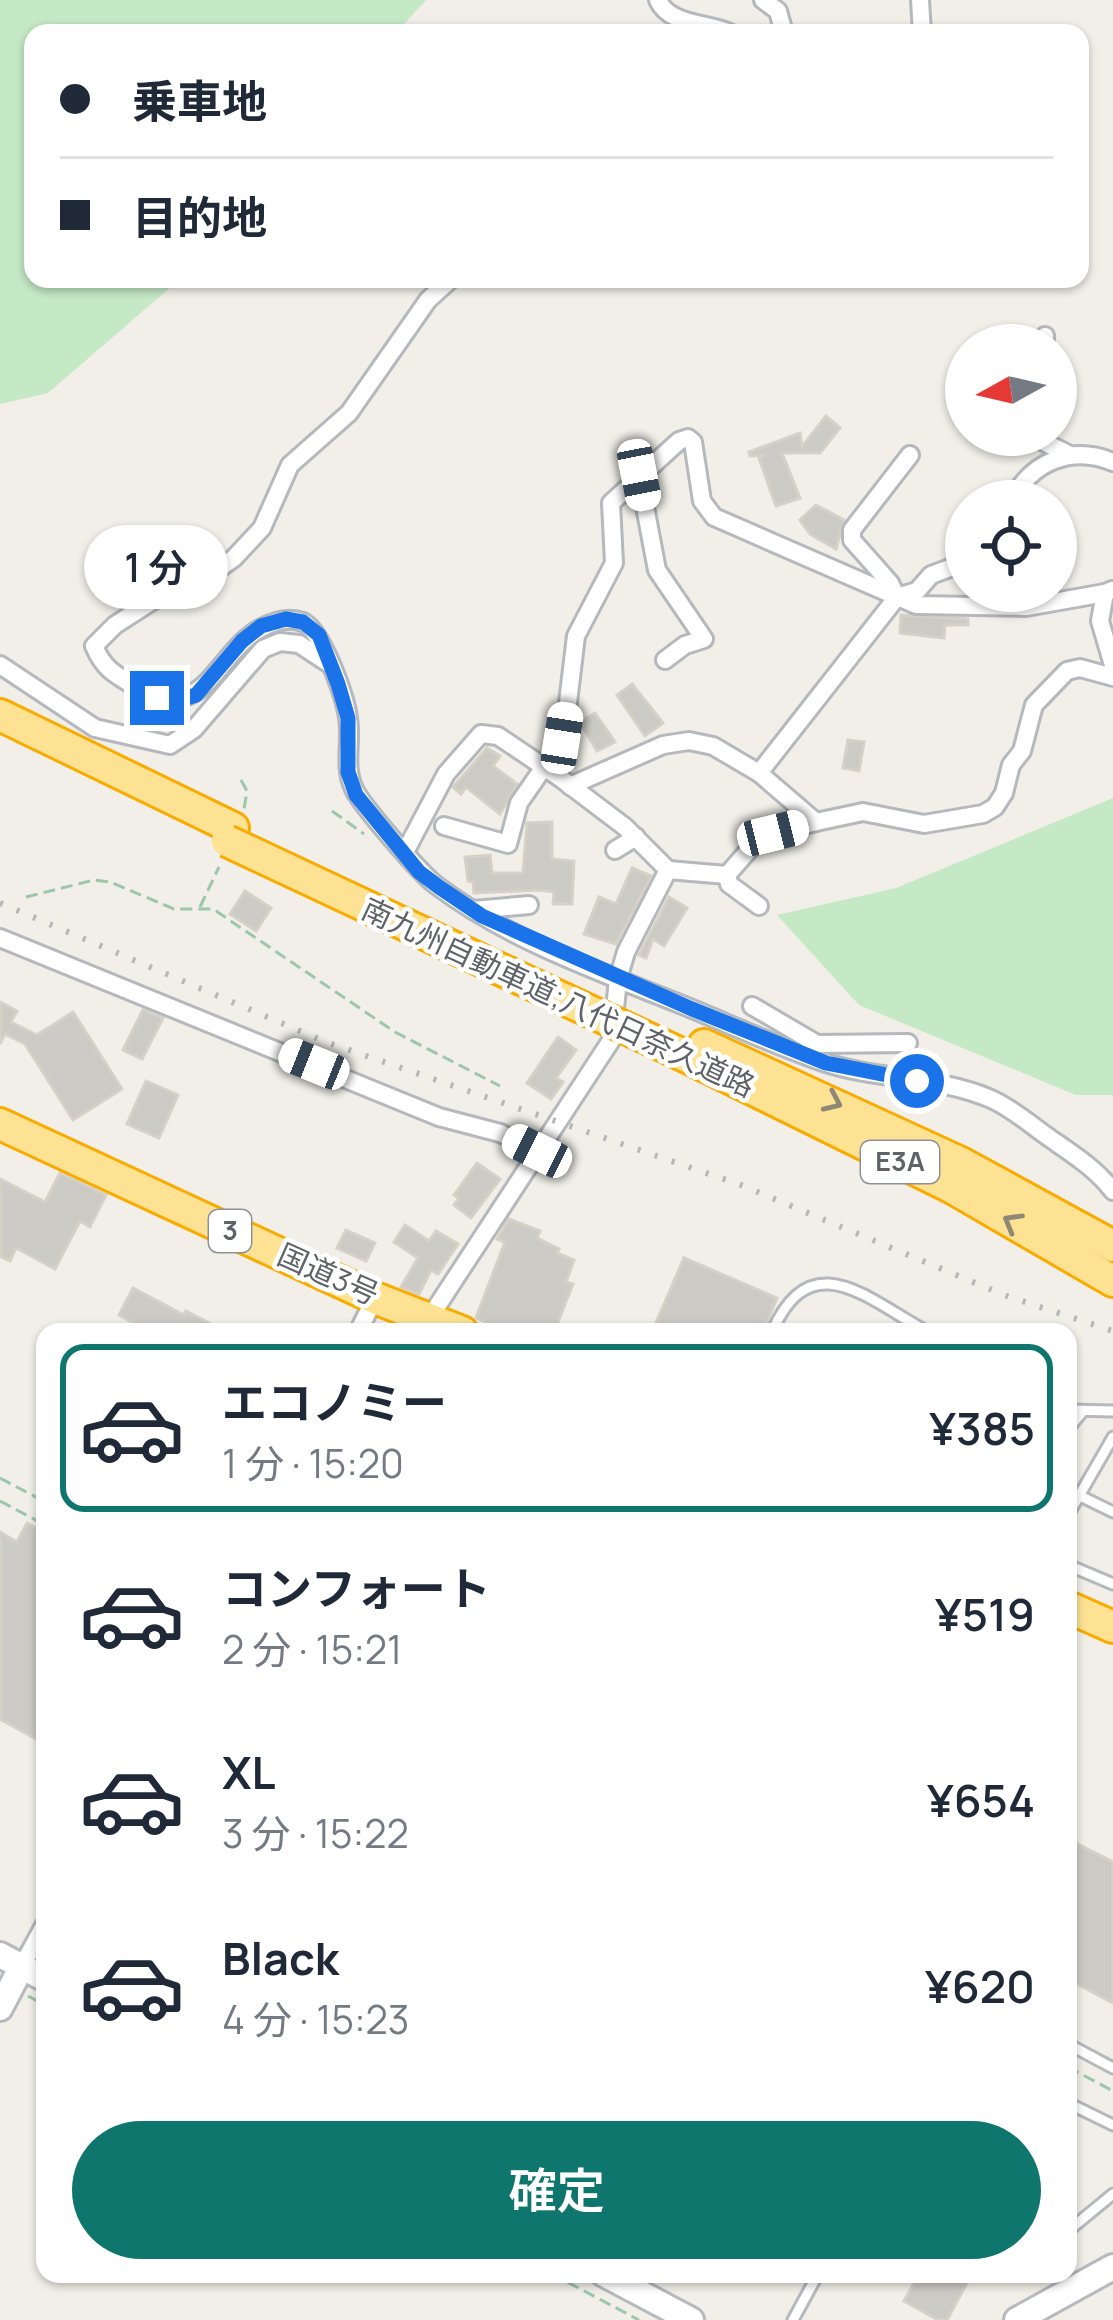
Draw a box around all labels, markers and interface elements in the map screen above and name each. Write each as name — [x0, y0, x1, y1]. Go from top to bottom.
text: 乗車地 — [132, 70, 267, 132]
text: 目的地 — [132, 186, 267, 248]
north arrow — [945, 324, 1077, 456]
map controls — [945, 324, 1077, 612]
car — [614, 436, 664, 514]
button: locate — [945, 480, 1077, 612]
callout: 1 分 — [85, 524, 229, 608]
text: 1 分 — [124, 540, 188, 594]
route end — [130, 671, 184, 725]
car — [539, 700, 585, 776]
car — [734, 807, 812, 859]
street label: 南九州自動車道;八代日奈久道路 — [355, 887, 762, 1106]
car — [274, 1034, 354, 1094]
route start — [890, 1054, 944, 1108]
one-way arrow — [821, 1087, 842, 1111]
car — [497, 1119, 577, 1183]
road number: E3A — [861, 1141, 939, 1183]
road number: 3 — [209, 1210, 251, 1252]
one-way arrow — [1003, 1213, 1025, 1236]
street label: 国道3号 — [272, 1233, 386, 1314]
text: エコノミー — [222, 1371, 447, 1433]
icon: car — [78, 1374, 186, 1482]
text: ¥385 — [929, 1397, 1035, 1459]
text: 1 分 · 15:20 — [222, 1436, 404, 1490]
text: コンフォート — [222, 1557, 491, 1619]
icon: car — [78, 1560, 186, 1668]
text: ¥519 — [935, 1583, 1035, 1645]
text: 2 分 · 15:21 — [222, 1622, 402, 1676]
text: XL — [222, 1741, 276, 1803]
icon: car — [78, 1746, 186, 1854]
text: ¥654 — [927, 1769, 1035, 1831]
text: 3 分 · 15:22 — [222, 1806, 409, 1860]
text: Black — [222, 1927, 339, 1989]
icon: car — [78, 1932, 186, 2040]
text: ¥620 — [925, 1955, 1035, 2017]
text: 4 分 · 15:23 — [222, 1992, 409, 2046]
button: 確定 — [72, 2121, 1041, 2259]

